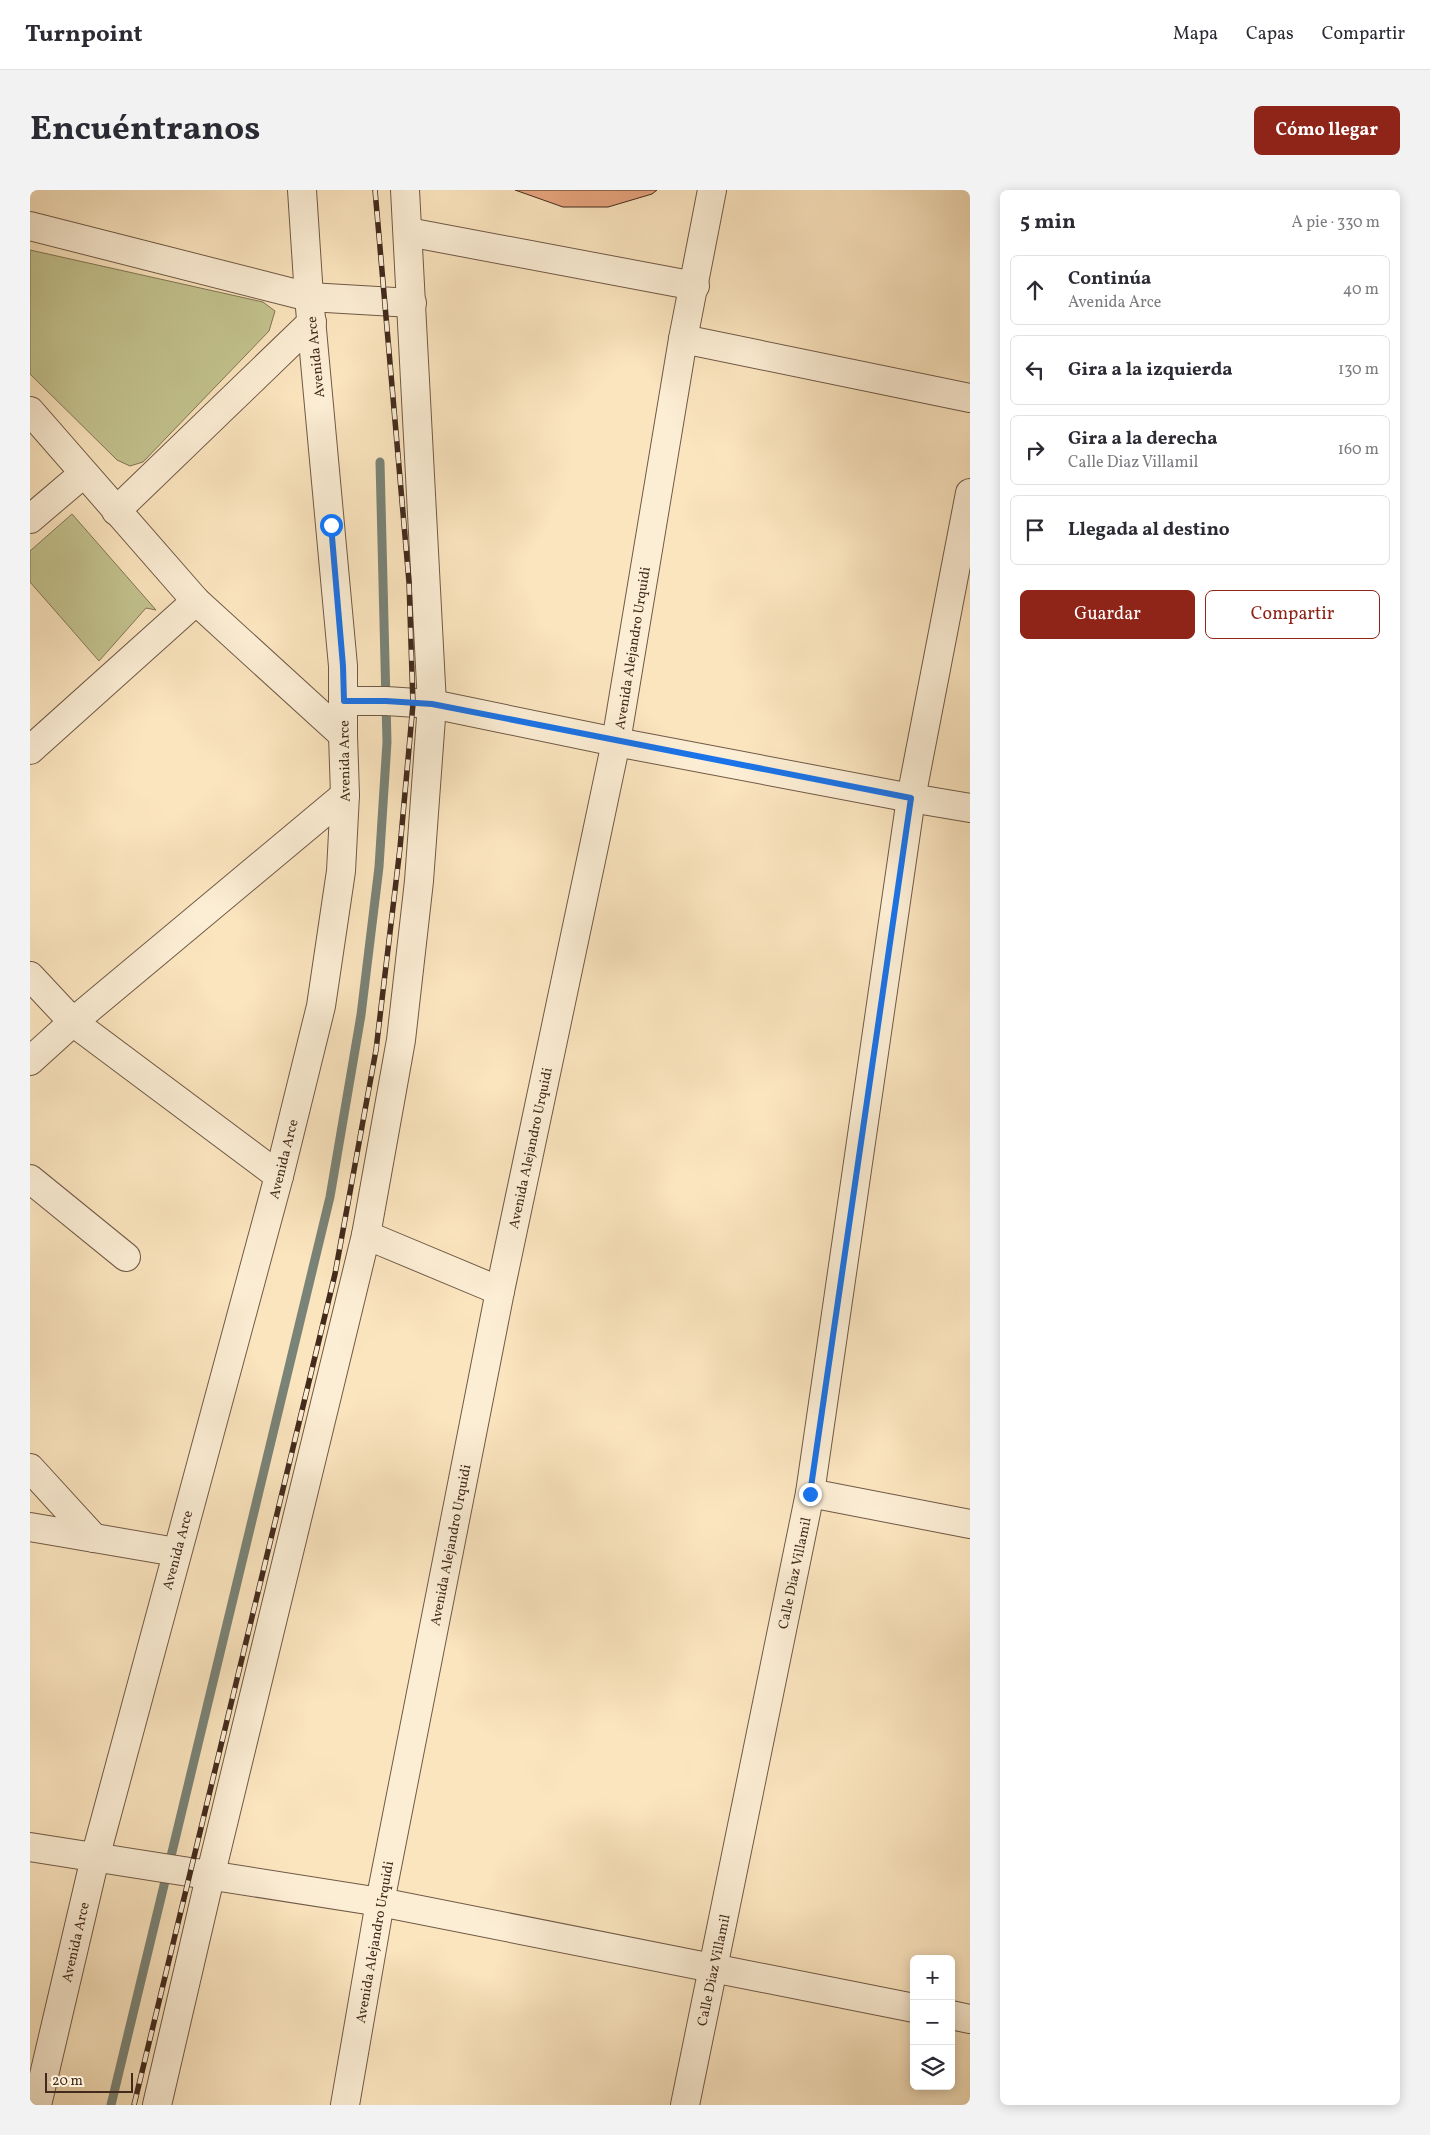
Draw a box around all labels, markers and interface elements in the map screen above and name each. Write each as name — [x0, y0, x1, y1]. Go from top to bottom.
text: Turnpoint — [25, 18, 143, 52]
text: Mapa — [1173, 22, 1218, 47]
text: Capas — [1246, 22, 1294, 47]
text: Compartir — [1322, 22, 1405, 47]
text: Encuéntranos — [30, 106, 260, 154]
button: Cómo llegar — [1254, 106, 1400, 155]
text: 5 min — [1020, 208, 1076, 237]
text: A pie · 330 m — [1291, 212, 1380, 234]
text: Continúa — [1068, 266, 1151, 292]
icon: ahead — [1021, 276, 1049, 304]
text: 40 m — [1343, 279, 1379, 301]
text: Avenida Arce — [1068, 292, 1161, 314]
street label: Avenida Arce — [303, 315, 330, 398]
icon: left — [1021, 356, 1049, 384]
text: Gira a la izquierda — [1068, 357, 1233, 383]
text: 130 m — [1338, 359, 1379, 381]
text: Gira a la derecha — [1068, 426, 1218, 452]
icon: right — [1021, 436, 1049, 464]
text: 160 m — [1338, 439, 1379, 461]
text: Calle Diaz Villamil — [1068, 452, 1198, 474]
route start — [320, 514, 343, 537]
icon: arrive — [1021, 516, 1049, 544]
text: Llegada al destino — [1068, 517, 1230, 543]
street label: Avenida Alejandro Urquidi — [611, 566, 656, 731]
button: Guardar — [1020, 590, 1195, 639]
button: Compartir — [1205, 590, 1380, 639]
street label: Avenida Arce — [335, 720, 356, 802]
street label: Avenida Alejandro Urquidi — [505, 1066, 558, 1231]
street label: Avenida Arce — [265, 1117, 304, 1201]
street label: Avenida Alejandro Urquidi — [426, 1463, 476, 1628]
route end — [799, 1483, 822, 1506]
street label: Avenida Arce — [159, 1508, 198, 1592]
street label: Calle Diaz Villamil — [774, 1516, 817, 1631]
street label: Avenida Alejandro Urquidi — [352, 1860, 399, 2025]
street label: Avenida Arce — [58, 1900, 95, 1984]
street label: Calle Diaz Villamil — [693, 1913, 736, 2028]
map controls — [910, 1955, 955, 2090]
button: + — [910, 1955, 955, 2000]
button: − — [910, 2000, 955, 2045]
button: layers — [910, 2045, 955, 2090]
scale bar — [45, 2070, 132, 2093]
text: 20 m — [52, 2072, 83, 2091]

